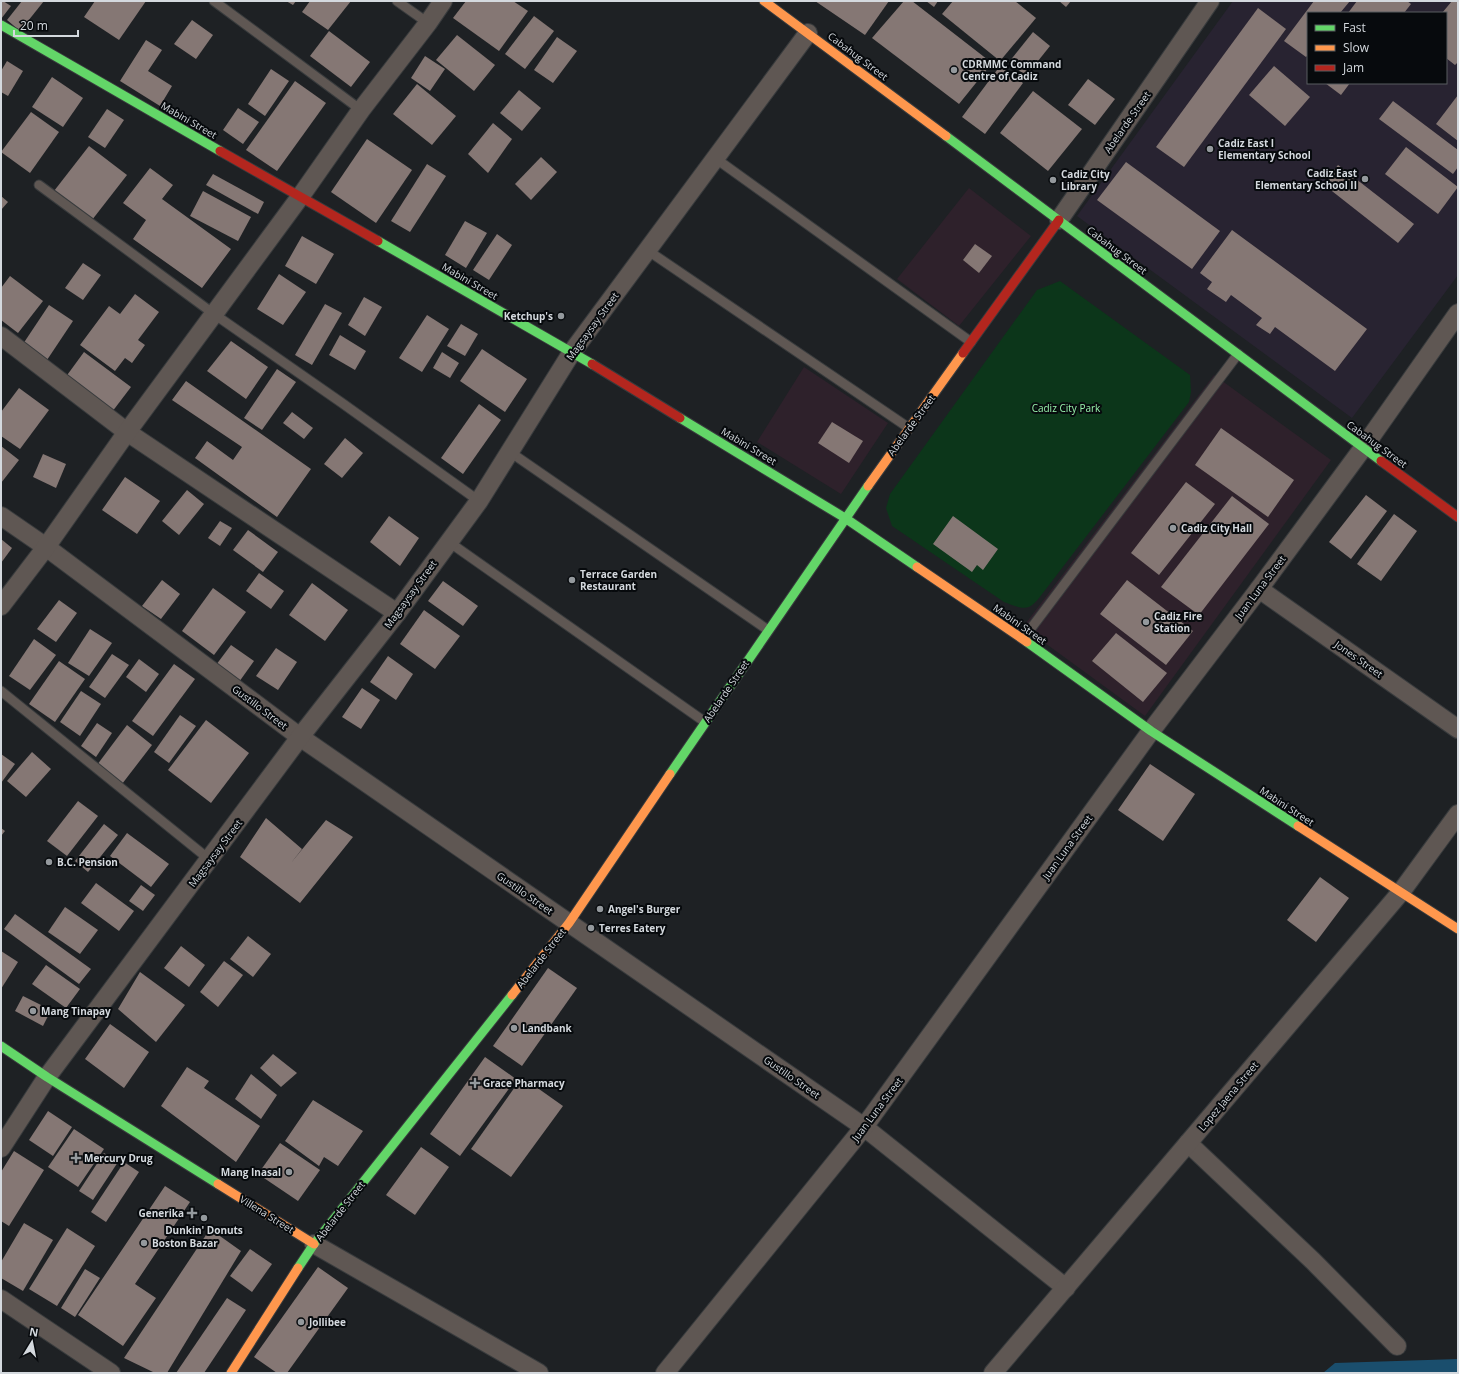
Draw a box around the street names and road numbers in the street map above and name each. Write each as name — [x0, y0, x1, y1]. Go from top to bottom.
street label: Cabahug Street — [825, 29, 891, 83]
street label: Abelarde Street — [1100, 88, 1154, 156]
street label: Mabini Street — [158, 98, 220, 142]
street label: Cabahug Street — [1084, 223, 1150, 277]
street label: Mabini Street — [439, 259, 501, 303]
street label: Magsaysay Street — [562, 289, 622, 363]
street label: Abelarde Street — [884, 391, 938, 458]
street label: Cabahug Street — [1344, 417, 1410, 471]
street label: Mabini Street — [719, 424, 780, 468]
street label: Juan Luna Street — [1231, 552, 1289, 623]
street label: Magsaysay Street — [380, 557, 440, 631]
street label: Mabini Street — [990, 600, 1050, 648]
street label: Jones Street — [1331, 637, 1386, 681]
street label: Abelarde Street — [700, 657, 752, 725]
street label: Gustillo Street — [229, 682, 291, 733]
street label: Mabini Street — [1257, 783, 1317, 829]
street label: Juan Luna Street — [1038, 812, 1095, 883]
street label: Magsaysay Street — [185, 816, 245, 890]
street label: Gustillo Street — [494, 868, 556, 918]
street label: Abelarde Street — [513, 925, 569, 991]
street label: Gustillo Street — [761, 1052, 823, 1102]
street label: Lopez Jaena Street — [1195, 1058, 1261, 1134]
street label: Juan Luna Street — [848, 1074, 906, 1145]
street label: Abelarde Street — [312, 1178, 368, 1244]
street label: Villena Street — [237, 1192, 297, 1236]

